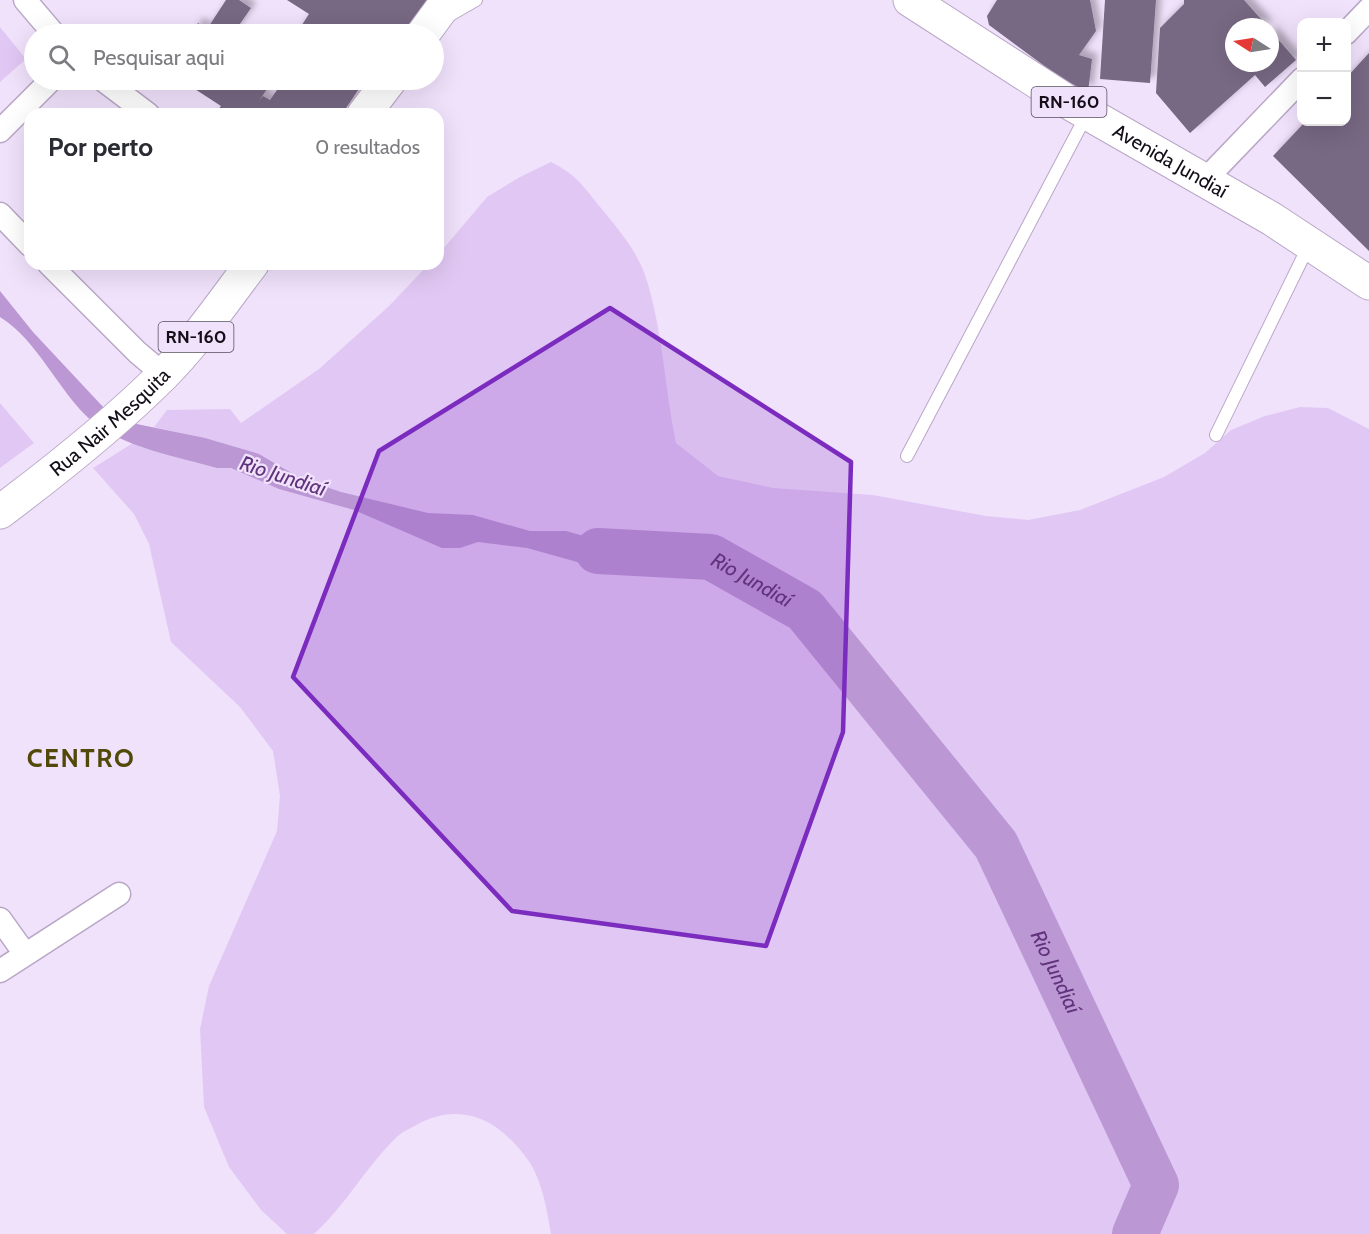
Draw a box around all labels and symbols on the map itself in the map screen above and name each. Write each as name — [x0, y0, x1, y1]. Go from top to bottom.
north arrow — [1225, 18, 1279, 72]
road number: RN-160 — [1032, 87, 1106, 117]
street label: Avenida Jundiaí — [1109, 119, 1232, 203]
road number: RN-160 — [158, 322, 234, 352]
street label: Rua Nair Mesquita — [45, 363, 175, 481]
water label: Rio Jundiaí — [237, 450, 331, 502]
water label: Rio Jundiaí — [707, 547, 798, 613]
district label: CENTRO — [27, 742, 135, 774]
water label: Rio Jundiaí — [1026, 926, 1087, 1019]

